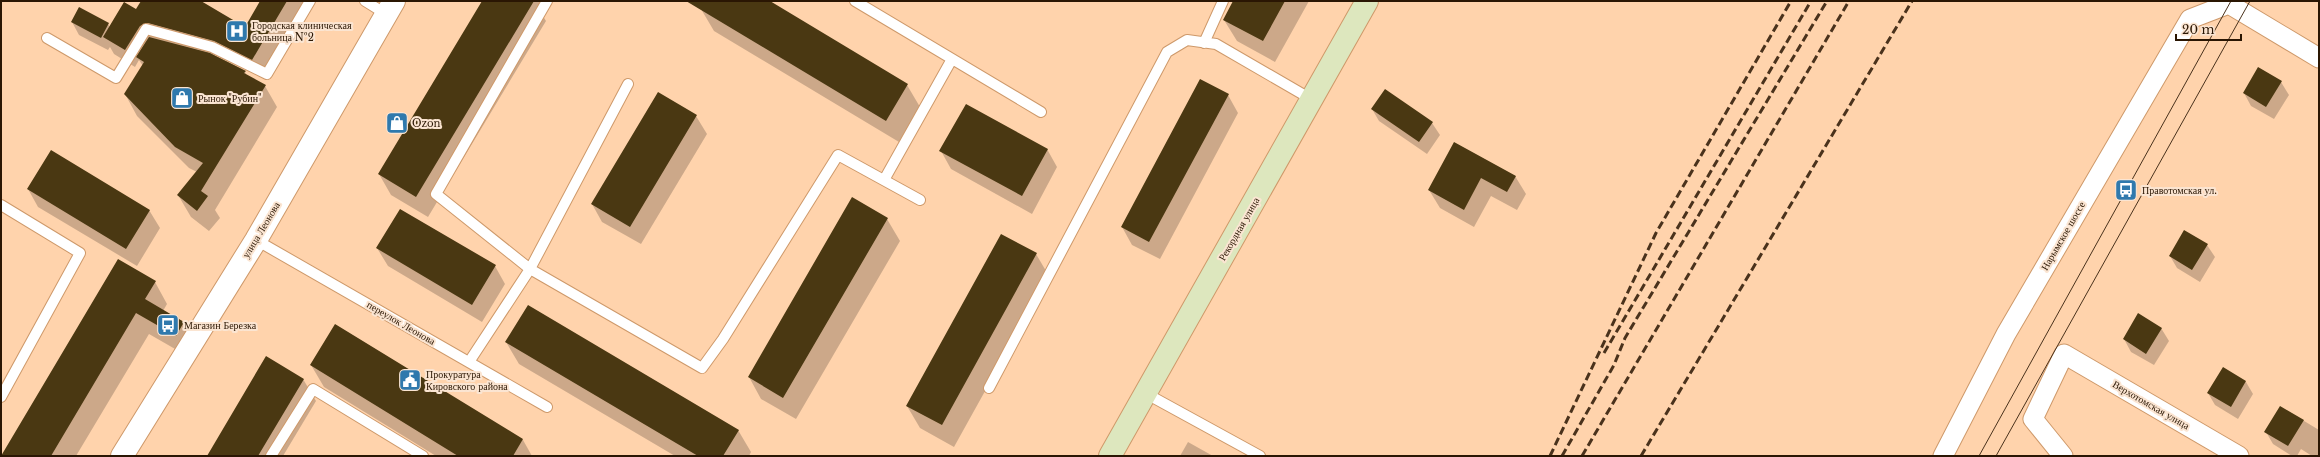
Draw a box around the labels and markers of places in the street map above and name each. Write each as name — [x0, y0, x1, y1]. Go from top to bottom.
hospital icon: Городская клиническая больница №2 — [224, 18, 250, 44]
place label: Городская клиническая больница №2 — [252, 19, 352, 44]
shop icon: Рынок "Рубин" — [169, 85, 195, 111]
place label: Рынок "Рубин" — [198, 92, 262, 105]
shop icon: Ozon — [384, 110, 410, 136]
place label: Ozon — [412, 117, 440, 130]
bus stop icon: Правотомская ул. — [2113, 177, 2139, 203]
place label: Правотомская ул. — [2142, 184, 2217, 197]
bus stop icon: Магазин Березка — [155, 312, 181, 338]
place label: Магазин Березка — [184, 319, 257, 332]
public building icon: Прокуратура Кировского района — [397, 367, 423, 393]
place label: Прокуратура Кировского района — [426, 368, 508, 393]

